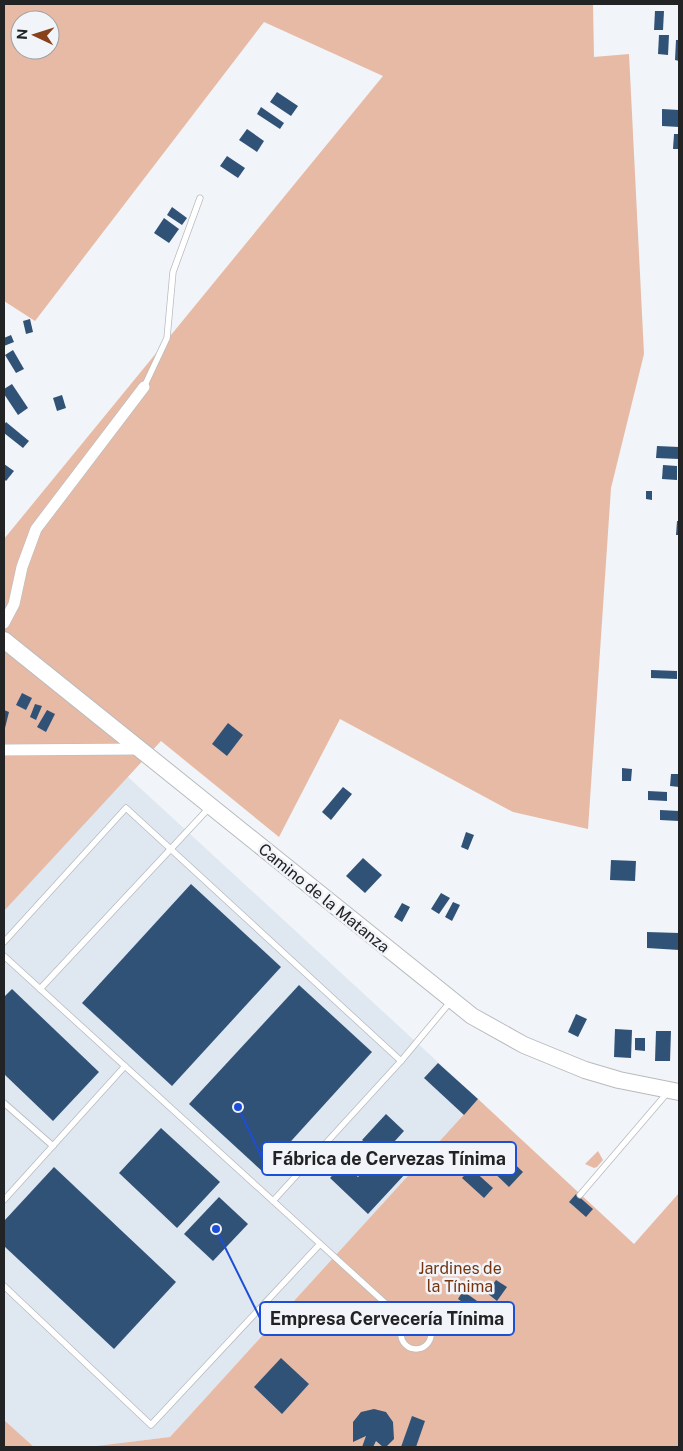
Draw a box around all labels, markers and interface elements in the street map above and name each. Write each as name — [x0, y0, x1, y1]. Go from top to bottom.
north arrow — [10, 10, 60, 60]
text: N — [14, 28, 30, 40]
street label: Camino de la Matanza — [255, 839, 393, 957]
callout: Fábrica de Cervezas Tínima — [262, 1142, 516, 1175]
text: Fábrica de Cervezas Tínima — [272, 1148, 506, 1169]
park label: Jardines de la Tínima — [418, 1259, 502, 1296]
callout: Empresa Cervecería Tínima — [260, 1302, 514, 1335]
text: Empresa Cervecería Tínima — [270, 1308, 504, 1329]

